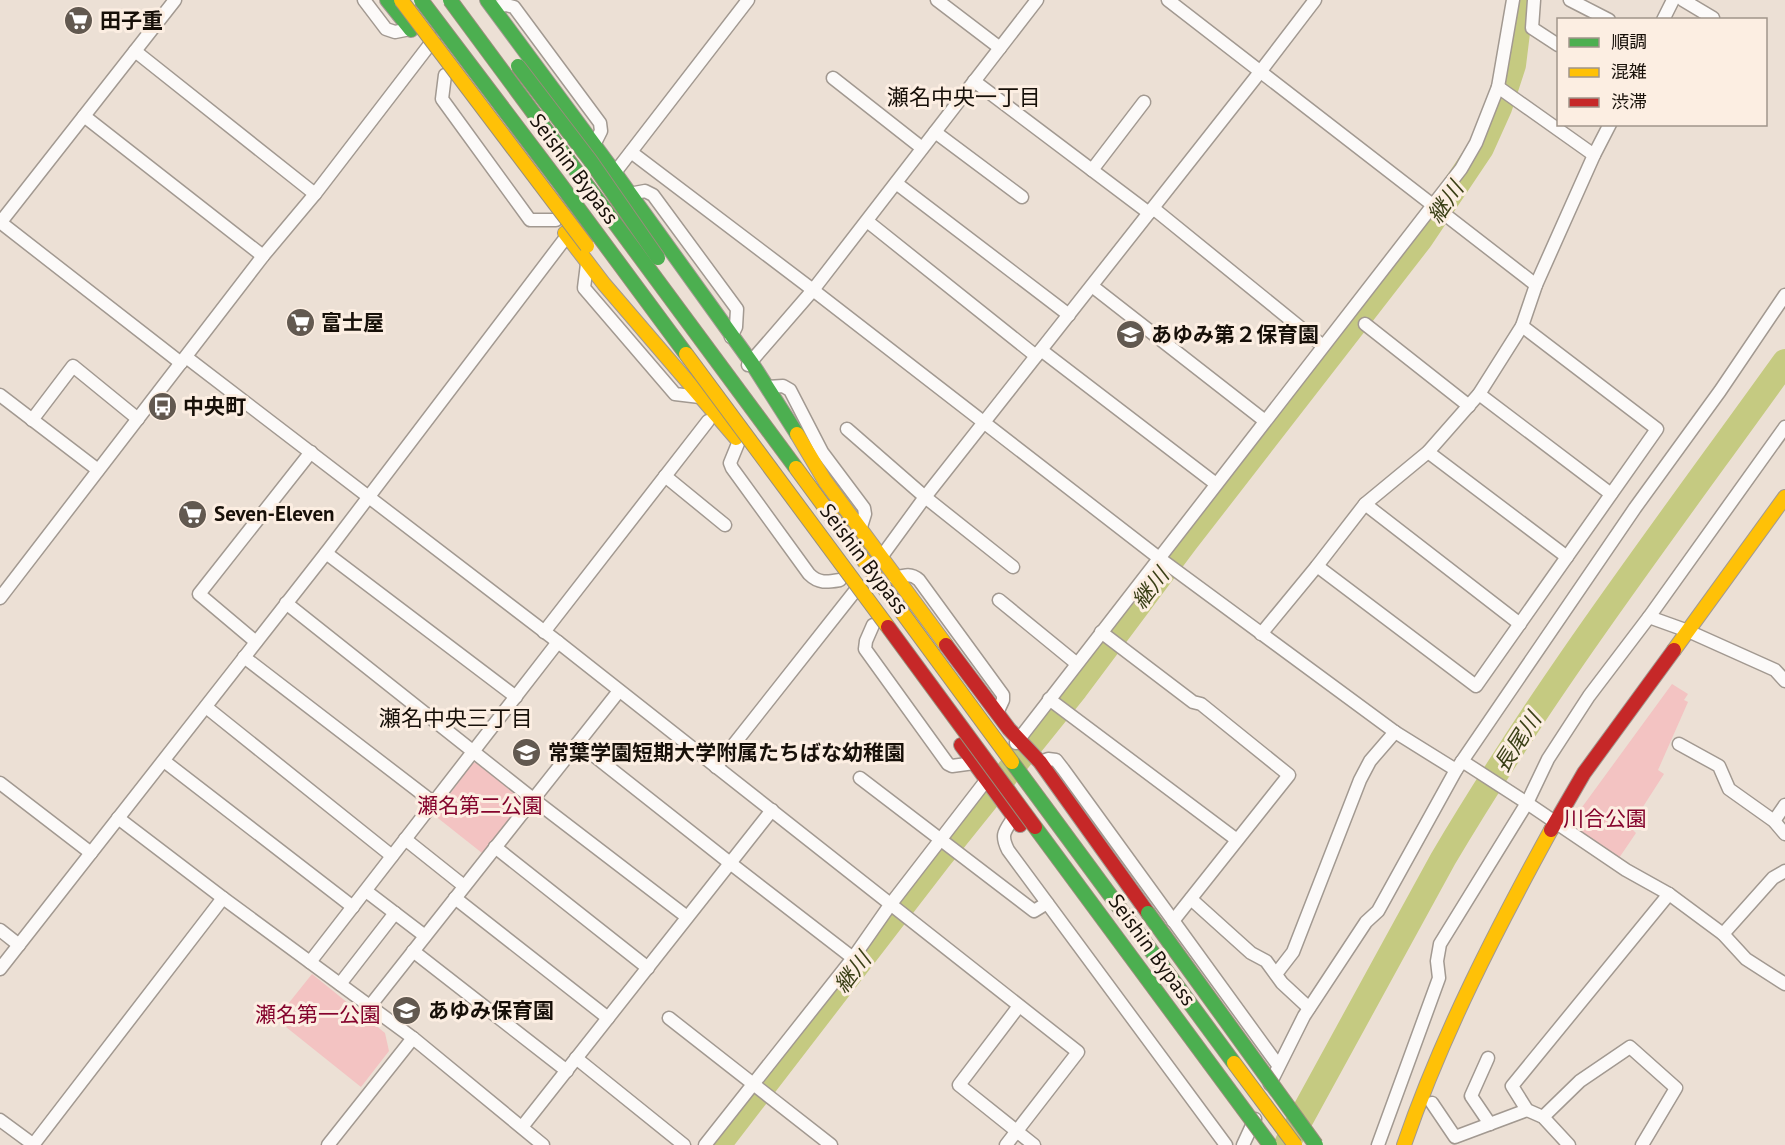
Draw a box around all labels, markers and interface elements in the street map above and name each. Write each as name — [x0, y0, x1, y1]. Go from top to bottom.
supermarket icon: 田子重 — [63, 5, 95, 37]
place label: 田子重 — [100, 7, 163, 34]
legend — [1557, 18, 1767, 126]
text: 順調 — [1611, 30, 1647, 53]
text: 混雑 — [1611, 60, 1647, 83]
district label: 瀬名中央一丁目 — [887, 83, 1041, 111]
text: 渋滞 — [1611, 90, 1647, 113]
street label: Seishin Bypass — [524, 108, 625, 230]
water label: 継川 — [1421, 174, 1470, 228]
supermarket icon: 富士屋 — [284, 307, 316, 339]
place label: 富士屋 — [321, 309, 384, 336]
school or university icon: あゆみ第２保育園 — [1114, 319, 1146, 351]
place label: あゆみ第２保育園 — [1151, 321, 1319, 348]
bus stop icon: 中央町 — [146, 391, 178, 423]
place label: 中央町 — [183, 393, 246, 420]
supermarket icon: Seven-Eleven — [177, 498, 209, 530]
street label: Seishin Bypass — [814, 498, 915, 620]
place label: Seven-Eleven — [214, 500, 335, 527]
water label: 継川 — [1125, 560, 1176, 614]
district label: 瀬名中央三丁目 — [379, 704, 533, 732]
water label: 長尾川 — [1487, 705, 1548, 777]
school or university icon: 常葉学園短期大学附属たちばな幼稚園 — [511, 737, 543, 769]
place label: 常葉学園短期大学附属たちばな幼稚園 — [548, 739, 905, 766]
park label: 瀬名第二公園 — [417, 792, 543, 819]
park label: 川合公園 — [1563, 805, 1647, 832]
street label: Seishin Bypass — [1103, 888, 1202, 1011]
water label: 継川 — [827, 944, 878, 998]
school or university icon: あゆみ保育園 — [391, 995, 423, 1027]
place label: あゆみ保育園 — [428, 997, 554, 1024]
park label: 瀬名第一公園 — [255, 1001, 381, 1028]

